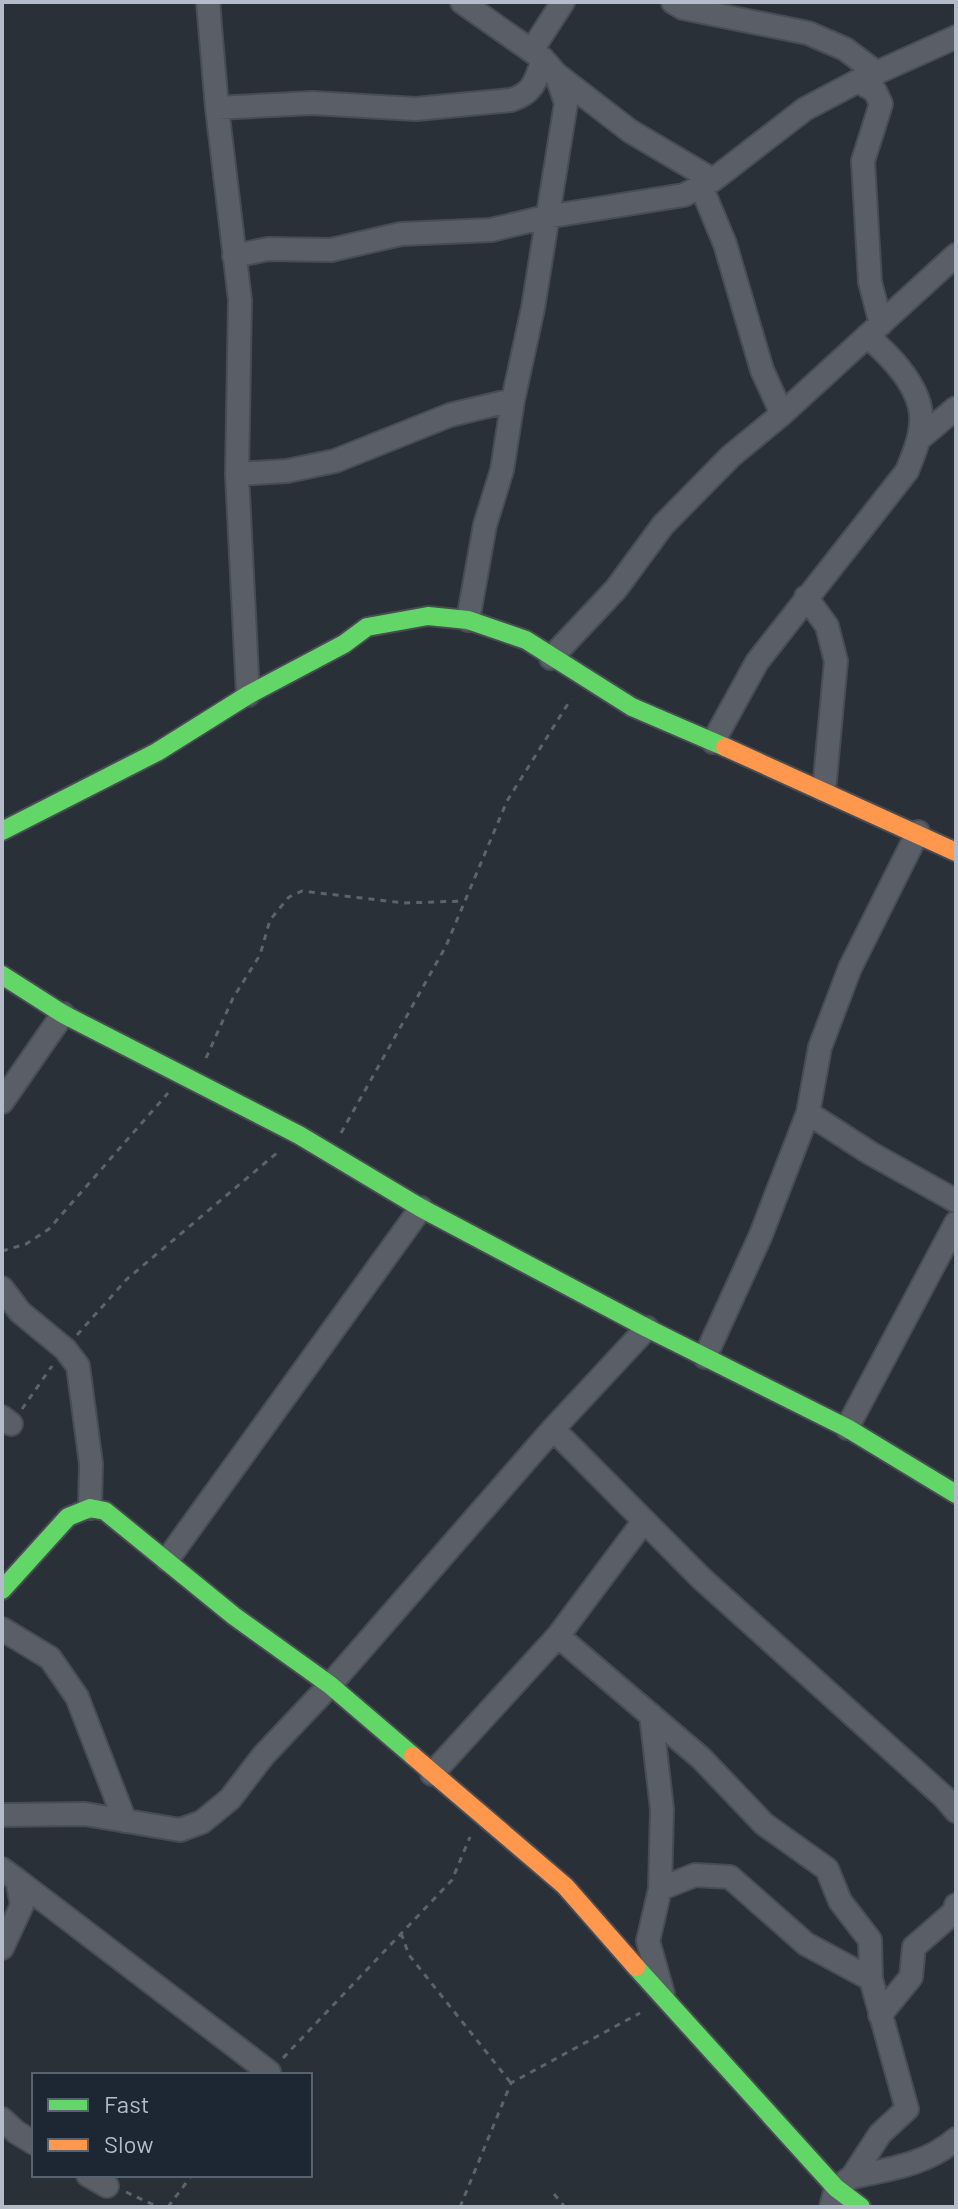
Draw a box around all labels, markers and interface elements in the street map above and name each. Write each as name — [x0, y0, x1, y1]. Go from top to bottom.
legend — [32, 2073, 312, 2177]
text: Fast — [104, 2089, 149, 2118]
text: Slow — [104, 2129, 153, 2158]

